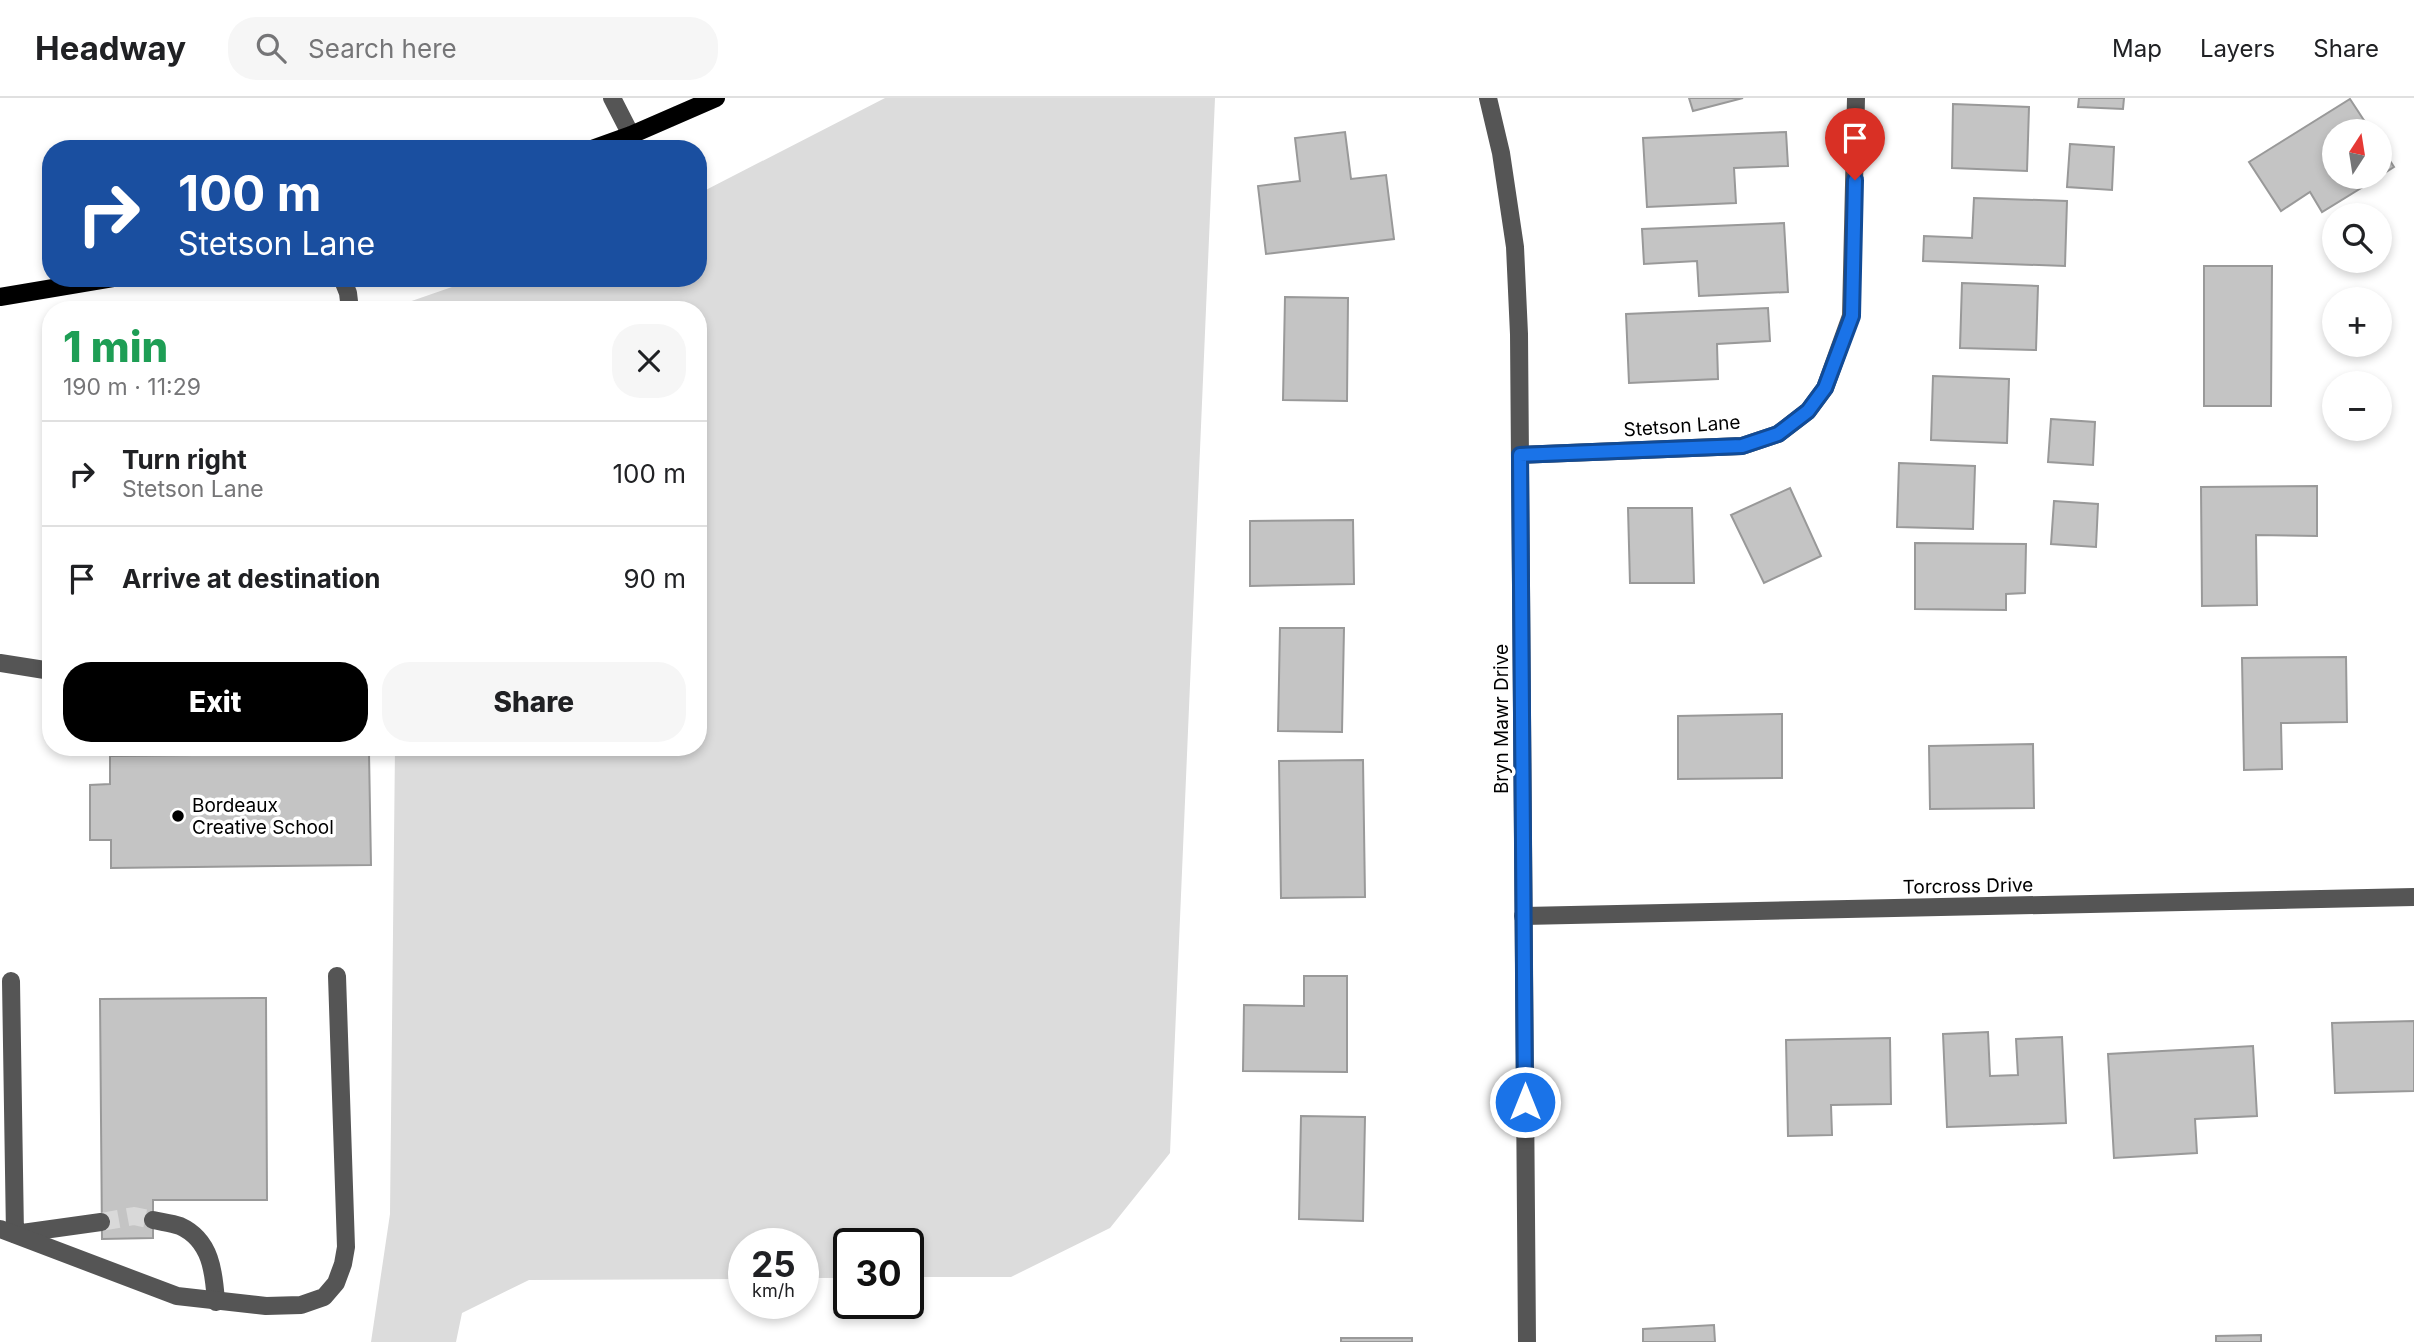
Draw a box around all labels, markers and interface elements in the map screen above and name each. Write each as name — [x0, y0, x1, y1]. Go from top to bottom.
search box — [228, 17, 718, 80]
text: Headway — [35, 28, 186, 68]
icon: search — [252, 29, 290, 67]
text: Search here — [308, 33, 457, 64]
text: Map — [2112, 34, 2162, 63]
text: Layers — [2200, 34, 2275, 63]
text: Share — [2313, 34, 2379, 63]
pin — [1825, 108, 1885, 180]
icon: arrive — [1836, 119, 1874, 157]
north arrow — [2322, 119, 2392, 189]
map controls — [2322, 119, 2392, 441]
text: 100 m — [178, 164, 322, 223]
icon: right — [63, 168, 154, 259]
button: search — [2322, 203, 2392, 273]
text: Stetson Lane — [178, 224, 375, 263]
button: + — [2322, 287, 2392, 357]
text: 1 min — [63, 321, 168, 372]
button: close — [612, 324, 686, 398]
button: − — [2322, 371, 2392, 441]
text: 190 m · 11:29 — [63, 373, 201, 401]
street label: Stetson Lane — [1623, 410, 1741, 442]
text: Turn right — [122, 444, 247, 475]
icon: right — [63, 455, 101, 493]
text: 100 m — [613, 458, 686, 489]
text: Stetson Lane — [122, 475, 264, 503]
icon: arrive — [63, 560, 101, 598]
text: Arrive at destination — [122, 563, 381, 594]
text: 90 m — [623, 563, 686, 594]
street label: Bryn Mawr Drive — [1490, 644, 1513, 794]
button: Exit — [63, 662, 368, 742]
button: Share — [382, 662, 686, 742]
place label: Bordeaux Creative School — [192, 794, 334, 839]
marker: Bordeaux Creative School — [170, 808, 186, 824]
street label: Torcross Drive — [1902, 873, 2034, 899]
position arrow — [1488, 1065, 1562, 1139]
speed limit sign: 30 — [833, 1228, 924, 1319]
text: 25 — [751, 1243, 796, 1285]
text: km/h — [752, 1280, 795, 1301]

